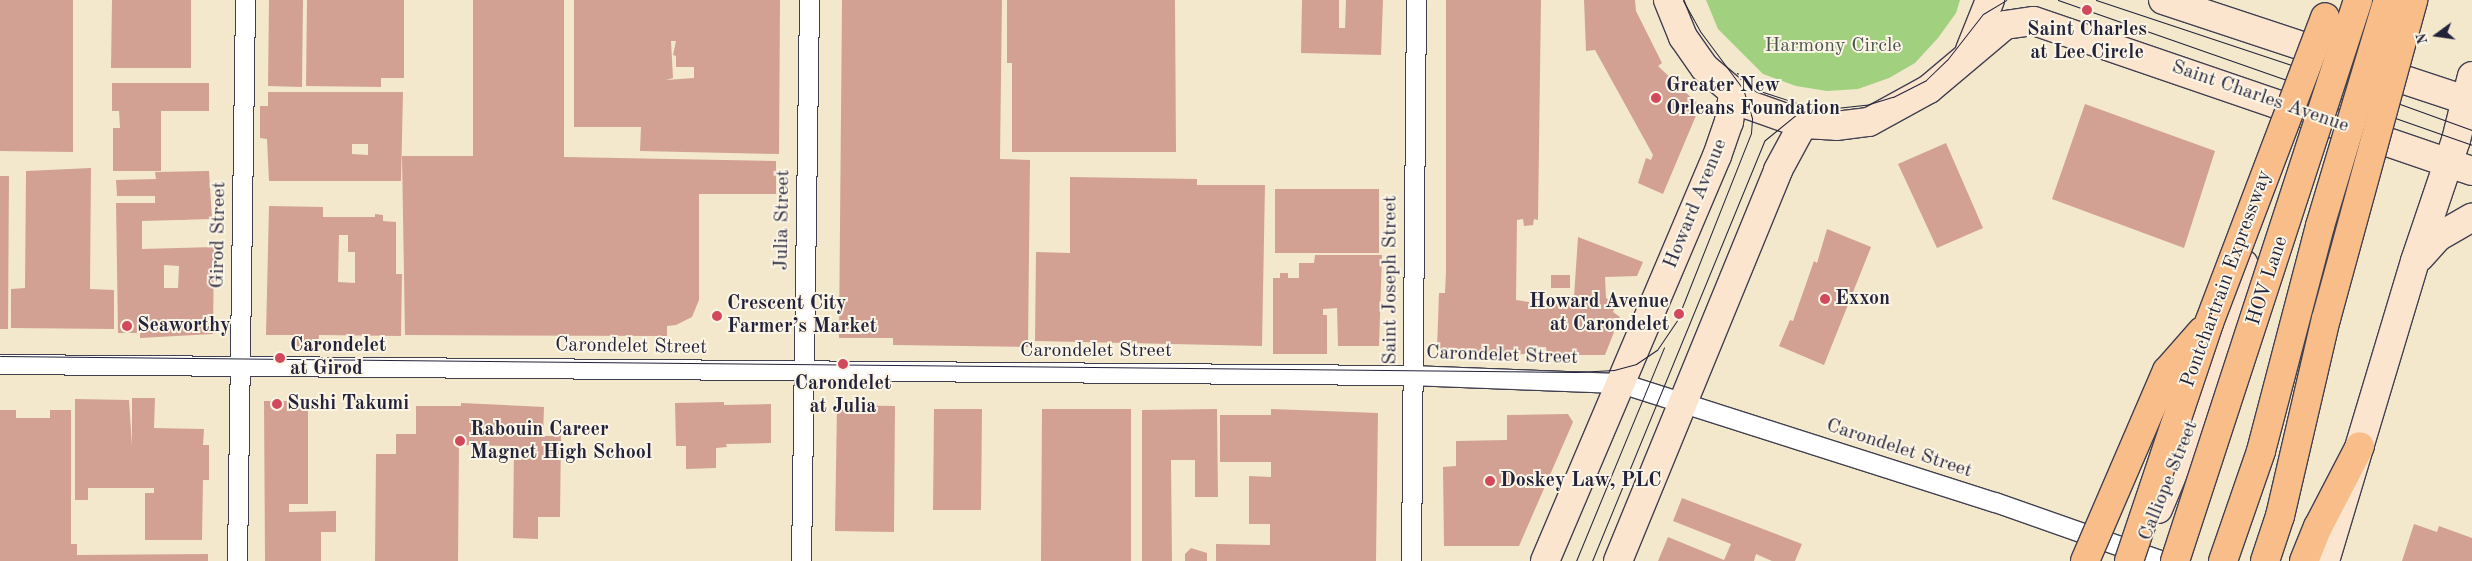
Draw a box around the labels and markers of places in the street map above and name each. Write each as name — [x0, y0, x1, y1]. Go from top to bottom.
marker: Saint Charles at Lee Circle — [2081, 4, 2093, 16]
place label: Saint Charles at Lee Circle — [2027, 18, 2147, 65]
place label: Greater New Orleans Foundation — [1666, 74, 1840, 121]
marker: Greater New Orleans Foundation — [1650, 92, 1662, 104]
place label: Exxon — [1835, 287, 1890, 311]
place label: Howard Avenue at Carondelet — [1529, 290, 1669, 337]
place label: Crescent City Farmer’s Market — [727, 292, 877, 339]
marker: Exxon — [1819, 293, 1831, 305]
marker: Howard Avenue at Carondelet — [1673, 308, 1685, 320]
marker: Crescent City Farmer’s Market — [711, 310, 723, 322]
place label: Seaworthy — [137, 314, 231, 338]
marker: Seaworthy — [121, 320, 133, 332]
place label: Carondelet at Girod — [290, 334, 386, 381]
marker: Carondelet at Girod — [274, 352, 286, 364]
marker: Carondelet at Julia — [837, 358, 849, 370]
place label: Carondelet at Julia — [795, 372, 891, 419]
place label: Sushi Takumi — [287, 392, 409, 416]
marker: Sushi Takumi — [271, 398, 283, 410]
place label: Rabouin Career Magnet High School — [470, 418, 652, 465]
marker: Rabouin Career Magnet High School — [454, 435, 466, 447]
place label: Doskey Law, PLC — [1500, 469, 1662, 493]
marker: Doskey Law, PLC — [1484, 475, 1496, 487]

